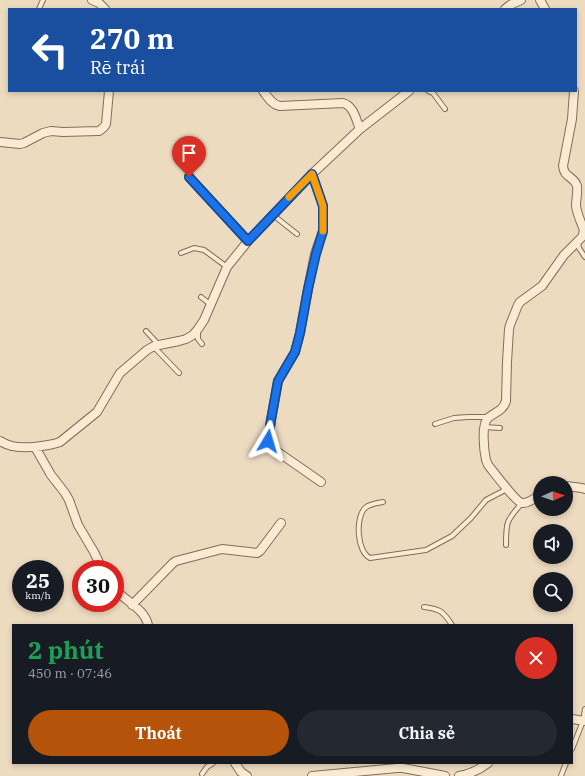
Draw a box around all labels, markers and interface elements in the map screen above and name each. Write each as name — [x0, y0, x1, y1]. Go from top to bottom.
text: 270 m — [90, 20, 174, 57]
icon: left — [24, 24, 76, 76]
text: Rẽ trái — [90, 56, 145, 79]
pin — [172, 136, 206, 177]
icon: arrive — [178, 142, 200, 164]
position arrow — [247, 420, 289, 462]
north arrow — [533, 476, 573, 516]
map controls — [533, 476, 573, 612]
button: sound — [533, 524, 573, 564]
speed limit sign: 30 — [72, 560, 124, 612]
text: 25 — [26, 567, 50, 594]
button: search — [533, 572, 573, 612]
text: km/h — [25, 589, 51, 602]
text: 2 phút — [28, 634, 103, 666]
button: close — [515, 637, 557, 679]
text: 450 m · 07:46 — [28, 665, 112, 682]
button: Thoát — [28, 710, 289, 756]
button: Chia sẻ — [297, 710, 557, 756]

